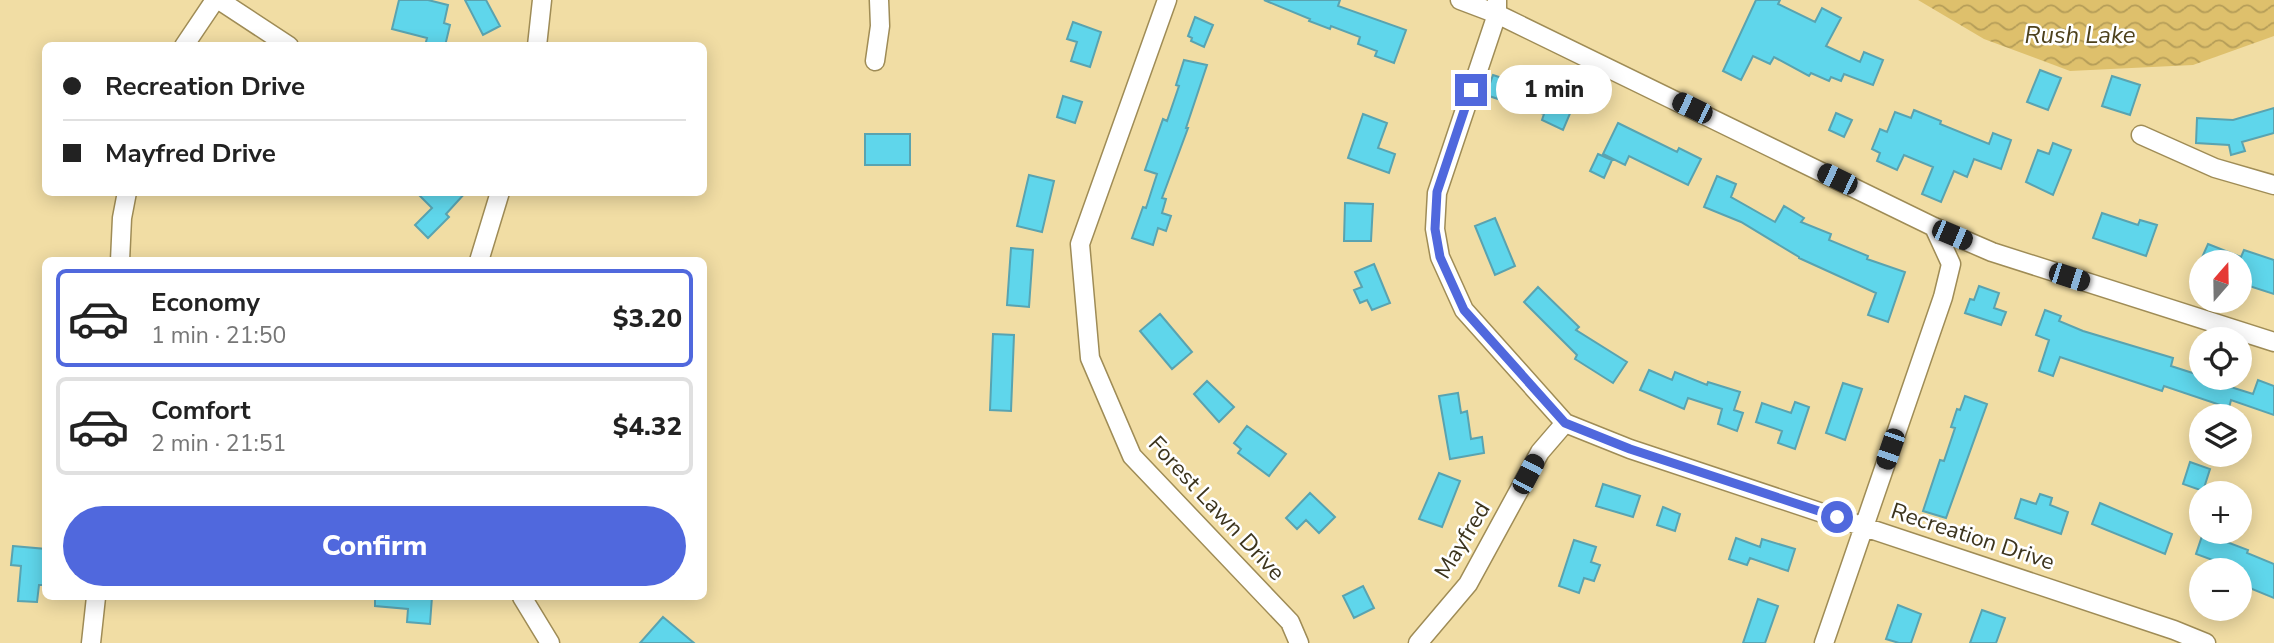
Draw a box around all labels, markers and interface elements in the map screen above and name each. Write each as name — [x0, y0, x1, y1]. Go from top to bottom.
water label: Rush Lake — [2024, 19, 2136, 51]
callout: 1 min — [1496, 66, 1611, 114]
text: Recreation Drive — [105, 69, 305, 104]
route end — [1455, 74, 1487, 106]
text: 1 min — [1524, 74, 1584, 105]
car — [1669, 89, 1716, 127]
text: Mayfred Drive — [105, 136, 276, 171]
car — [1814, 160, 1861, 198]
car — [1929, 217, 1976, 253]
north arrow — [2189, 250, 2252, 313]
map controls — [2189, 250, 2252, 621]
car — [2046, 261, 2093, 293]
text: Economy — [151, 285, 260, 320]
icon: car — [67, 287, 130, 350]
text: $3.20 — [613, 301, 682, 336]
text: 1 min · 21:50 — [151, 320, 286, 351]
button: locate — [2189, 327, 2252, 390]
text: Comfort — [151, 393, 251, 428]
icon: car — [67, 395, 130, 458]
button: layers — [2189, 404, 2252, 467]
text: $4.32 — [613, 409, 682, 444]
car — [1874, 426, 1907, 472]
text: 2 min · 21:51 — [151, 428, 286, 459]
street label: Forest Lawn Drive — [1141, 429, 1292, 588]
car — [1509, 451, 1548, 497]
button: + — [2189, 481, 2252, 544]
street label: Recreation Drive — [1887, 495, 2059, 578]
street label: Mayfred — [1427, 496, 1498, 585]
route start — [1821, 501, 1853, 533]
button: Confirm — [63, 506, 686, 586]
button: − — [2189, 558, 2252, 621]

